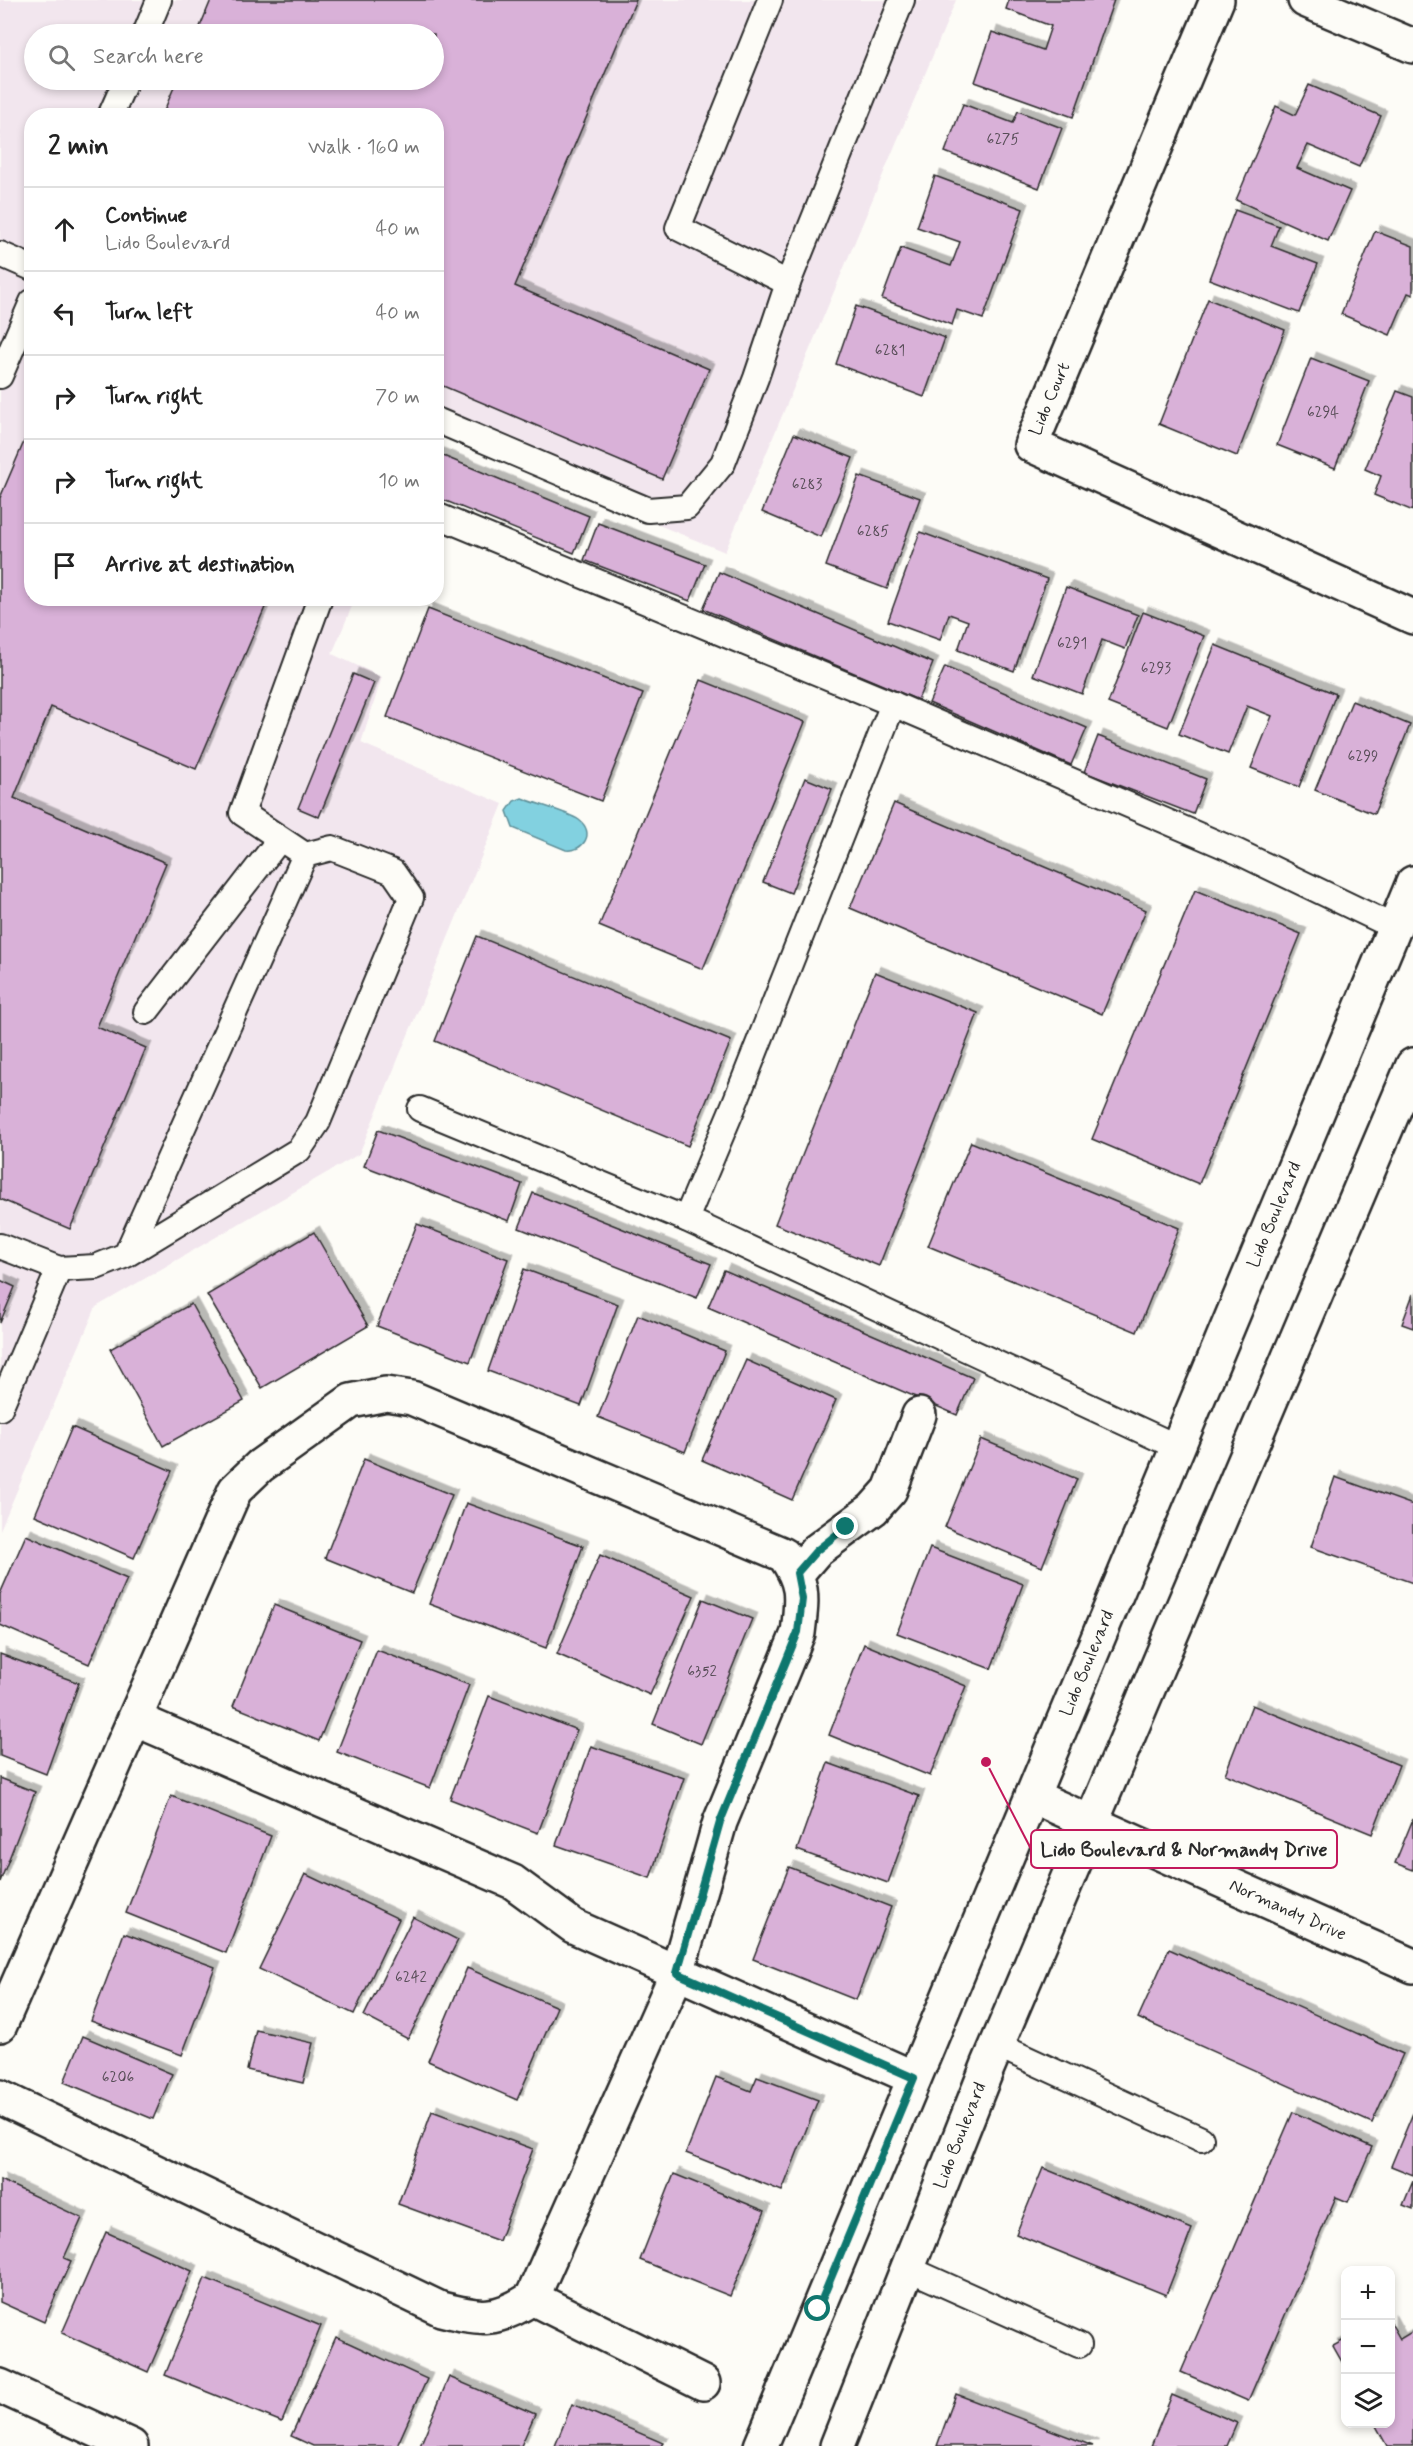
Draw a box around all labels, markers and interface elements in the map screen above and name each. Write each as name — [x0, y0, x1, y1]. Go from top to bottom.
search box — [24, 24, 444, 90]
icon: search — [45, 41, 78, 74]
text: Search here — [93, 43, 204, 71]
text: 2 min — [48, 130, 109, 164]
house number: 6275 — [987, 130, 1019, 150]
text: Walk · 160 m — [308, 134, 420, 161]
text: Continue — [105, 202, 187, 230]
icon: ahead — [48, 213, 81, 246]
text: 40 m — [376, 216, 420, 243]
text: Lido Boulevard — [105, 230, 230, 257]
icon: left — [48, 297, 81, 330]
text: Turn left — [105, 299, 193, 327]
text: 40 m — [376, 300, 420, 327]
house number: 6281 — [875, 341, 905, 361]
street label: Lido Court — [1024, 358, 1076, 439]
icon: right — [48, 381, 81, 414]
text: Turn right — [105, 383, 203, 411]
text: 70 m — [375, 384, 420, 411]
house number: 6294 — [1307, 403, 1339, 423]
icon: right — [48, 465, 81, 498]
text: Turn right — [105, 467, 203, 495]
text: 10 m — [378, 468, 420, 495]
house number: 6283 — [792, 475, 822, 495]
house number: 6285 — [857, 522, 889, 542]
icon: arrive — [48, 549, 81, 582]
text: Arrive at destination — [105, 551, 295, 579]
house number: 6291 — [1057, 634, 1087, 654]
house number: 6293 — [1141, 659, 1171, 679]
house number: 6299 — [1348, 747, 1378, 767]
street label: Lido Boulevard — [1242, 1158, 1307, 1272]
route end — [832, 1513, 858, 1539]
street label: Lido Boulevard — [1055, 1607, 1120, 1720]
house number: 6352 — [687, 1662, 717, 1682]
callout: Lido Boulevard & Normandy Drive — [1031, 1830, 1337, 1868]
text: Lido Boulevard & Normandy Drive — [1040, 1837, 1328, 1864]
street label: Normandy Drive — [1225, 1874, 1350, 1947]
house number: 6242 — [395, 1968, 427, 1988]
house number: 6206 — [102, 2068, 134, 2088]
street label: Lido Boulevard — [928, 2079, 992, 2192]
map controls — [1341, 2266, 1395, 2428]
button: + — [1341, 2266, 1395, 2320]
route start — [804, 2295, 830, 2321]
button: − — [1341, 2320, 1395, 2374]
button: layers — [1341, 2374, 1395, 2428]

